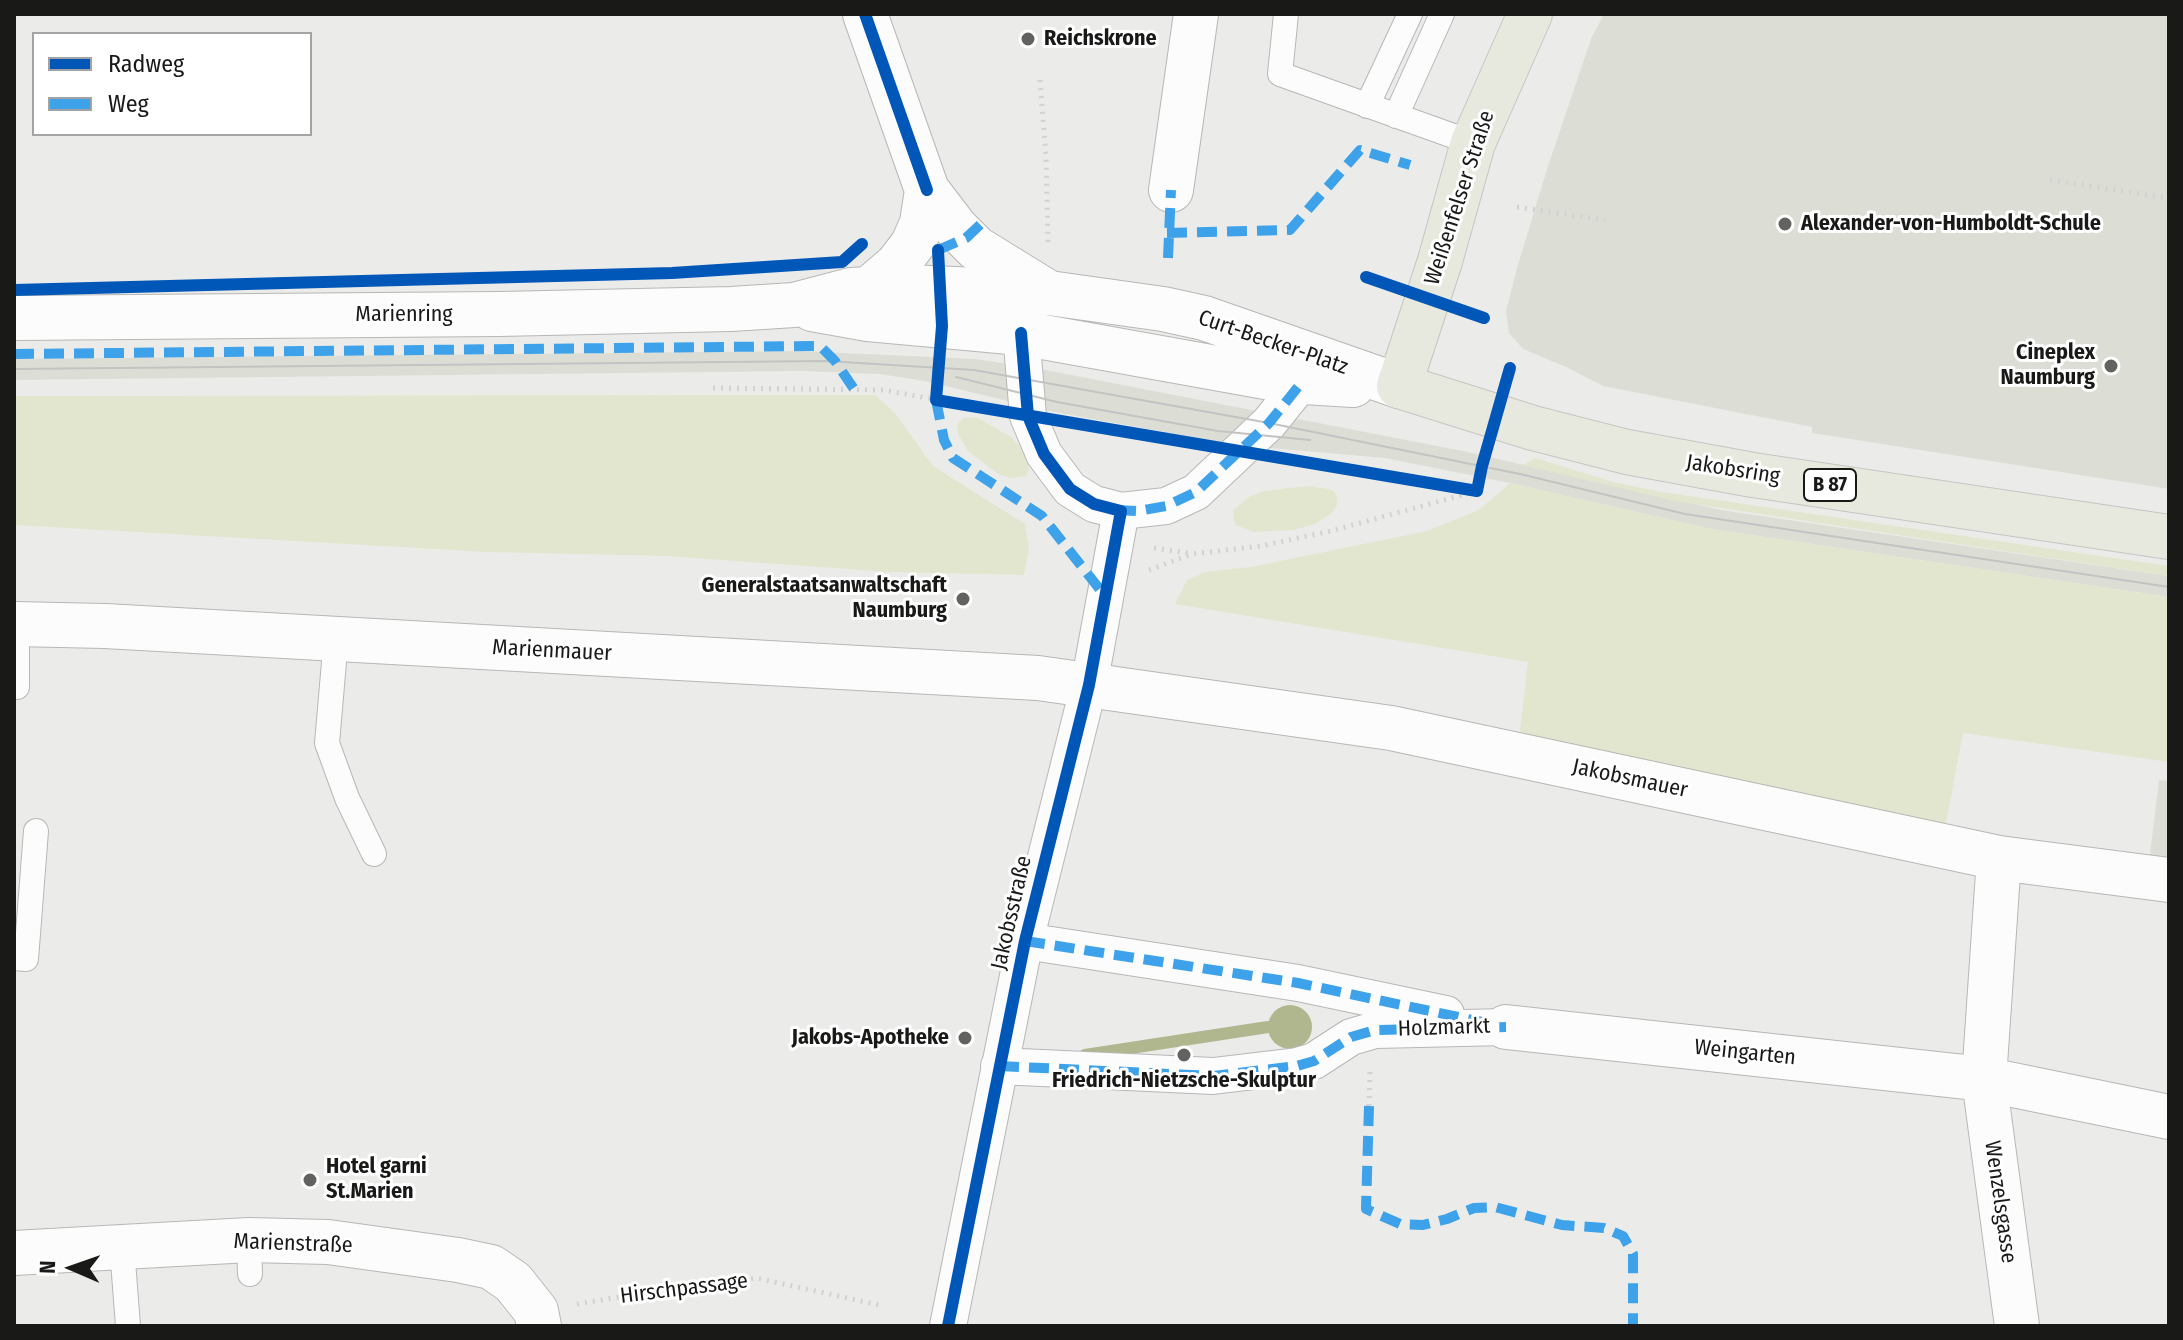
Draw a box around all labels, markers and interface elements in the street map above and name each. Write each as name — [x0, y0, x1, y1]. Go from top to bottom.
place label: Reichskrone — [1044, 26, 1157, 52]
marker: Reichskrone — [1019, 30, 1037, 48]
legend — [32, 32, 312, 136]
text: Radweg — [108, 50, 184, 78]
text: Weg — [108, 90, 149, 118]
street label: Weißenfelser Straße — [1419, 108, 1501, 288]
place label: Alexander-von-Humboldt-Schule — [1801, 211, 2101, 237]
marker: Alexander-von-Humboldt-Schule — [1776, 215, 1794, 233]
street label: Marienring — [355, 302, 453, 328]
street label: Curt-Becker-Platz — [1195, 305, 1351, 381]
place label: Cineplex Naumburg — [2001, 340, 2095, 392]
marker: Cineplex Naumburg — [2102, 357, 2120, 375]
street label: Jakobsring — [1684, 450, 1782, 490]
road number: B 87 — [1804, 469, 1856, 501]
place label: Generalstaatsanwaltschaft Naumburg — [702, 573, 947, 624]
marker: Generalstaatsanwaltschaft Naumburg — [954, 590, 972, 608]
street label: Marienmauer — [491, 635, 613, 667]
street label: Jakobsmauer — [1570, 754, 1690, 804]
street label: Jakobsstraße — [986, 853, 1038, 973]
street label: Holzmarkt — [1397, 1013, 1491, 1043]
place label: Jakobs-Apotheke — [792, 1025, 949, 1051]
marker: Jakobs-Apotheke — [956, 1029, 974, 1047]
street label: Weingarten — [1693, 1035, 1797, 1071]
marker: Friedrich-Nietzsche-Skulptur — [1175, 1046, 1193, 1064]
place label: Friedrich-Nietzsche-Skulptur — [1052, 1068, 1316, 1094]
street label: Wenzelsgasse — [1978, 1139, 2022, 1265]
place label: Hotel garni St.Marien — [326, 1154, 427, 1206]
marker: Hotel garni St.Marien — [301, 1171, 319, 1189]
north arrow — [32, 1228, 112, 1308]
street label: Marienstraße — [233, 1229, 353, 1259]
text: N — [34, 1260, 61, 1274]
street label: Hirschpassage — [619, 1268, 749, 1310]

